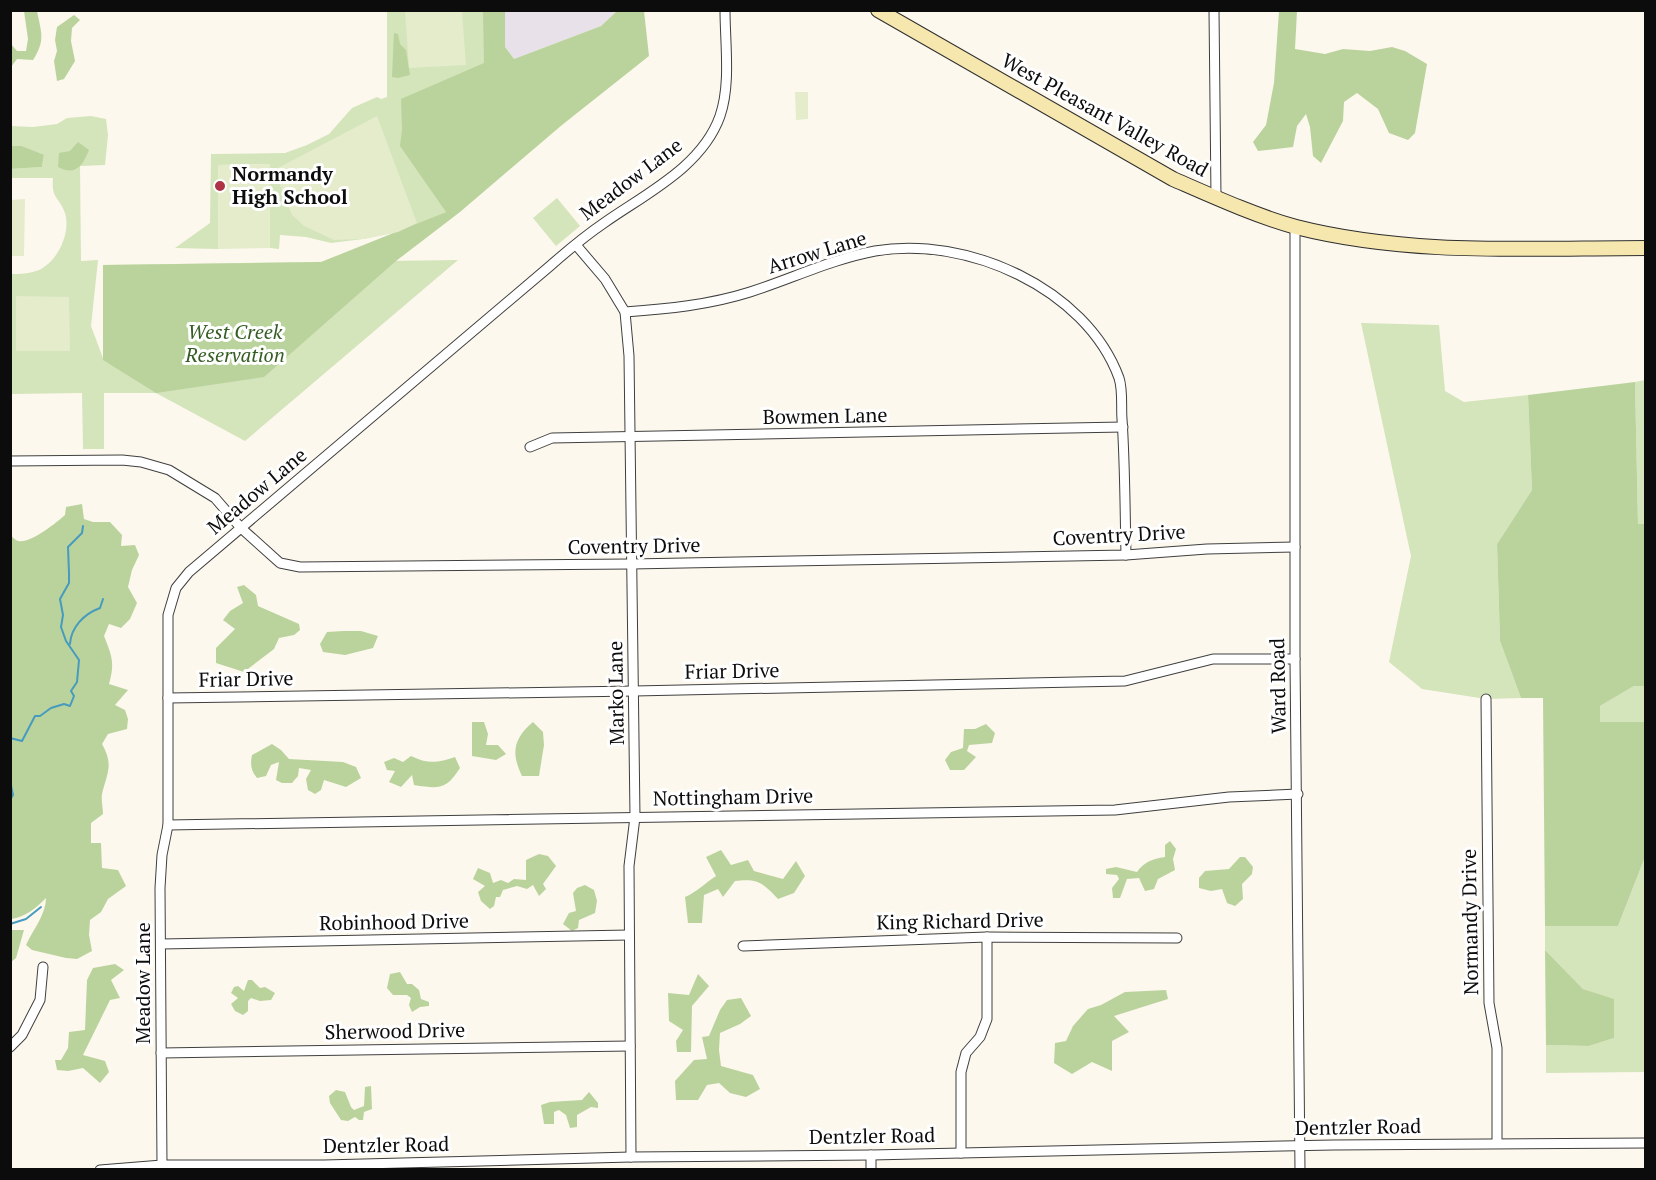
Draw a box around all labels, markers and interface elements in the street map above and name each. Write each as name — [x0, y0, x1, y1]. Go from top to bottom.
street label: West Pleasant Valley Road — [997, 46, 1213, 183]
street label: Meadow Lane — [574, 131, 687, 226]
place label: Normandy High School — [232, 160, 348, 210]
marker: Normandy High School — [213, 179, 227, 193]
street label: Arrow Lane — [764, 224, 870, 279]
park label: West Creek Reservation — [184, 318, 285, 368]
street label: Bowmen Lane — [762, 401, 888, 430]
street label: Meadow Lane — [201, 441, 312, 540]
street label: Coventry Drive — [1052, 518, 1186, 551]
street label: Coventry Drive — [567, 531, 701, 560]
street label: Ward Road — [1263, 638, 1292, 734]
street label: Marko Lane — [601, 641, 630, 745]
street label: Friar Drive — [684, 656, 780, 685]
street label: Friar Drive — [198, 664, 294, 693]
street label: Nottingham Drive — [653, 782, 813, 811]
street label: Normandy Drive — [1455, 849, 1484, 995]
street label: King Richard Drive — [876, 906, 1044, 935]
street label: Robinhood Drive — [319, 907, 469, 936]
street label: Meadow Lane — [129, 922, 156, 1044]
street label: Sherwood Drive — [325, 1016, 465, 1045]
street label: Dentzler Road — [1295, 1112, 1421, 1141]
street label: Dentzler Road — [809, 1121, 935, 1150]
street label: Dentzler Road — [323, 1130, 449, 1159]

